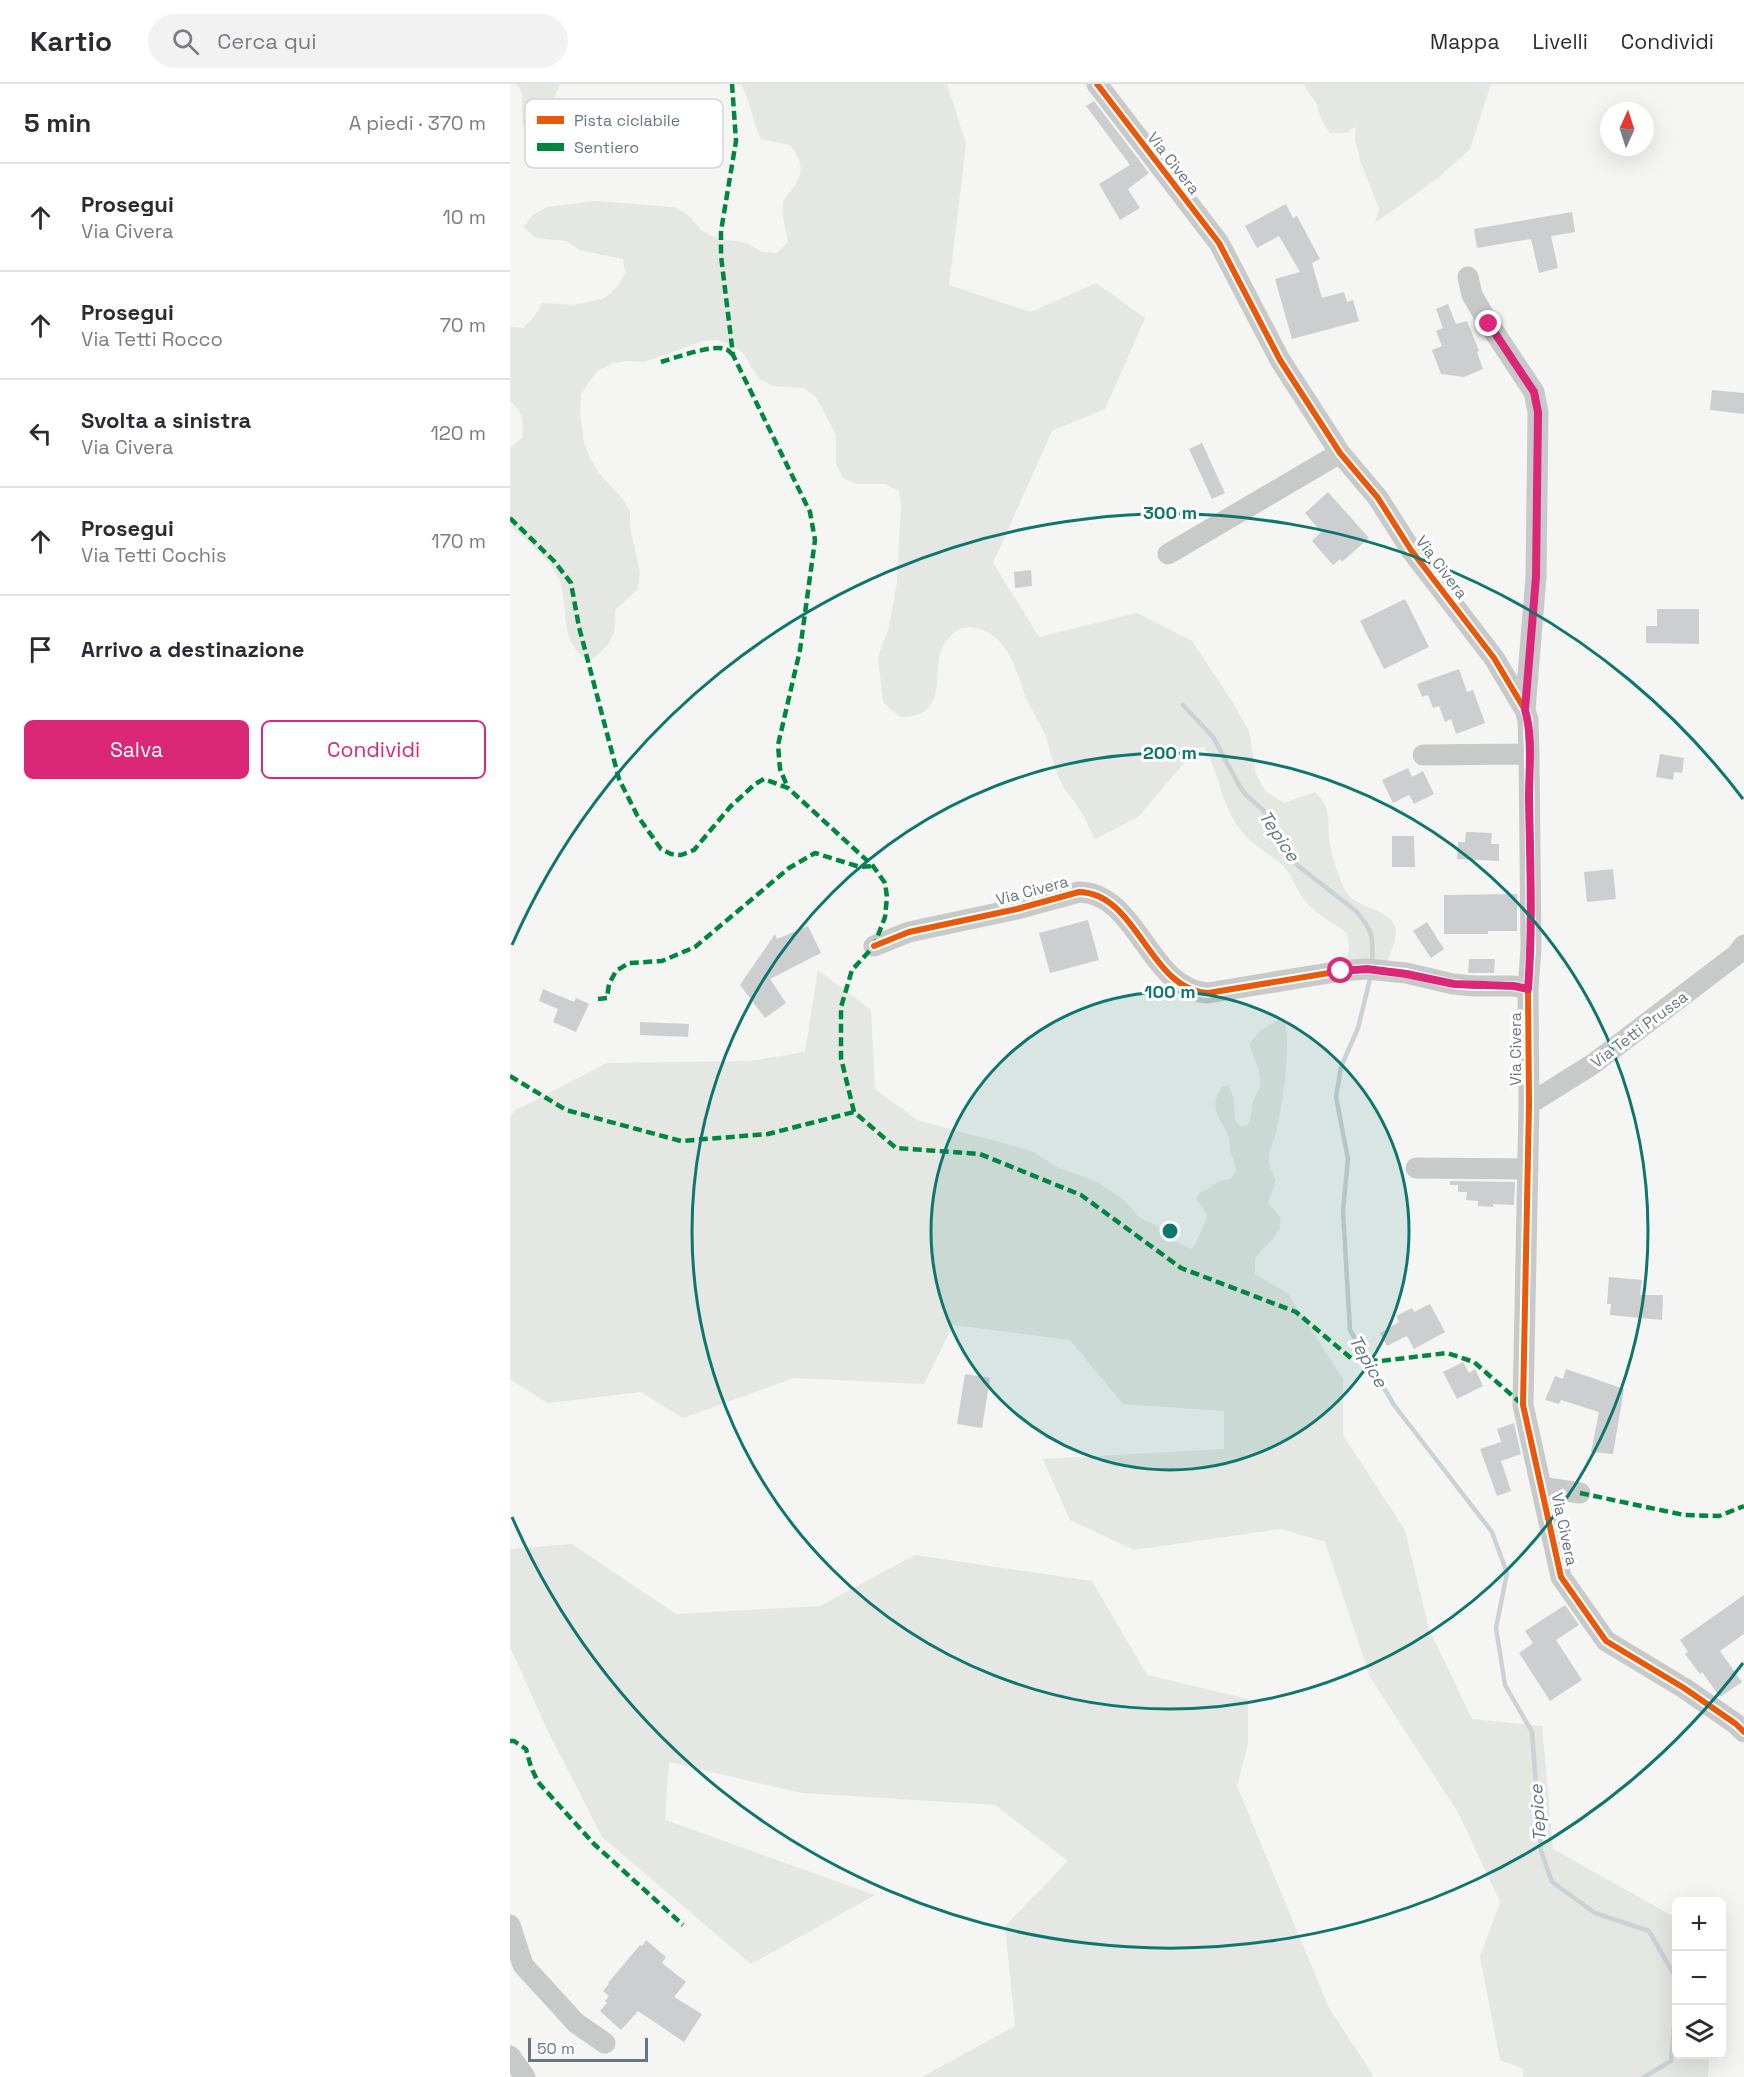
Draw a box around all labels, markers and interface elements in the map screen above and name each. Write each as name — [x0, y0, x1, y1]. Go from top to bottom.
search box — [148, 14, 568, 68]
text: Kartio — [30, 23, 112, 59]
icon: search — [169, 25, 202, 58]
text: Cerca qui — [217, 27, 317, 55]
text: Mappa — [1430, 28, 1499, 55]
text: Livelli — [1532, 28, 1588, 55]
text: Condividi — [1621, 28, 1714, 55]
legend — [525, 99, 723, 168]
north arrow — [1600, 102, 1654, 156]
text: 5 min — [24, 106, 91, 140]
text: A piedi · 370 m — [349, 110, 486, 136]
text: Pista ciclabile — [574, 110, 680, 131]
street label: Via Civera — [1143, 128, 1205, 199]
text: Sentiero — [574, 137, 639, 158]
text: Prosegui — [81, 190, 174, 218]
icon: ahead — [24, 201, 57, 234]
text: 10 m — [442, 204, 486, 230]
text: Via Civera — [81, 218, 174, 244]
text: Prosegui — [81, 298, 174, 326]
icon: ahead — [24, 309, 57, 342]
route end — [1475, 310, 1501, 336]
text: 70 m — [440, 312, 486, 338]
text: Via Tetti Rocco — [81, 326, 223, 352]
text: Svolta a sinistra — [81, 406, 251, 434]
icon: left — [24, 417, 57, 450]
text: 120 m — [430, 420, 486, 446]
text: Via Civera — [81, 434, 174, 460]
text: 300 m — [1143, 501, 1197, 524]
text: Prosegui — [81, 514, 174, 542]
icon: ahead — [24, 525, 57, 558]
text: 170 m — [431, 528, 486, 554]
street label: Via Civera — [1411, 531, 1472, 603]
text: Via Tetti Cochis — [81, 542, 227, 568]
icon: arrive — [24, 633, 57, 666]
text: Arrivo a destinazione — [81, 635, 304, 663]
button: Salva — [24, 720, 249, 779]
button: Condividi — [261, 720, 486, 779]
text: 200 m — [1143, 741, 1197, 764]
water label: Tepice — [1254, 806, 1306, 867]
street label: Via Civera — [994, 871, 1071, 910]
route start — [1327, 957, 1353, 983]
text: 100 m — [1144, 980, 1196, 1003]
street label: Via Tetti Prussa — [1587, 986, 1692, 1073]
street label: Via Civera — [1505, 1012, 1526, 1086]
centre of rings — [1160, 1221, 1180, 1241]
water label: Tepice — [1344, 1330, 1393, 1392]
street label: Via Civera — [1547, 1491, 1582, 1568]
water label: Tepice — [1524, 1783, 1551, 1842]
map controls — [1672, 1897, 1726, 2059]
button: + — [1672, 1897, 1726, 1951]
button: − — [1672, 1951, 1726, 2005]
button: layers — [1672, 2005, 1726, 2059]
scale bar — [528, 2035, 648, 2062]
text: 50 m — [537, 2038, 575, 2059]

